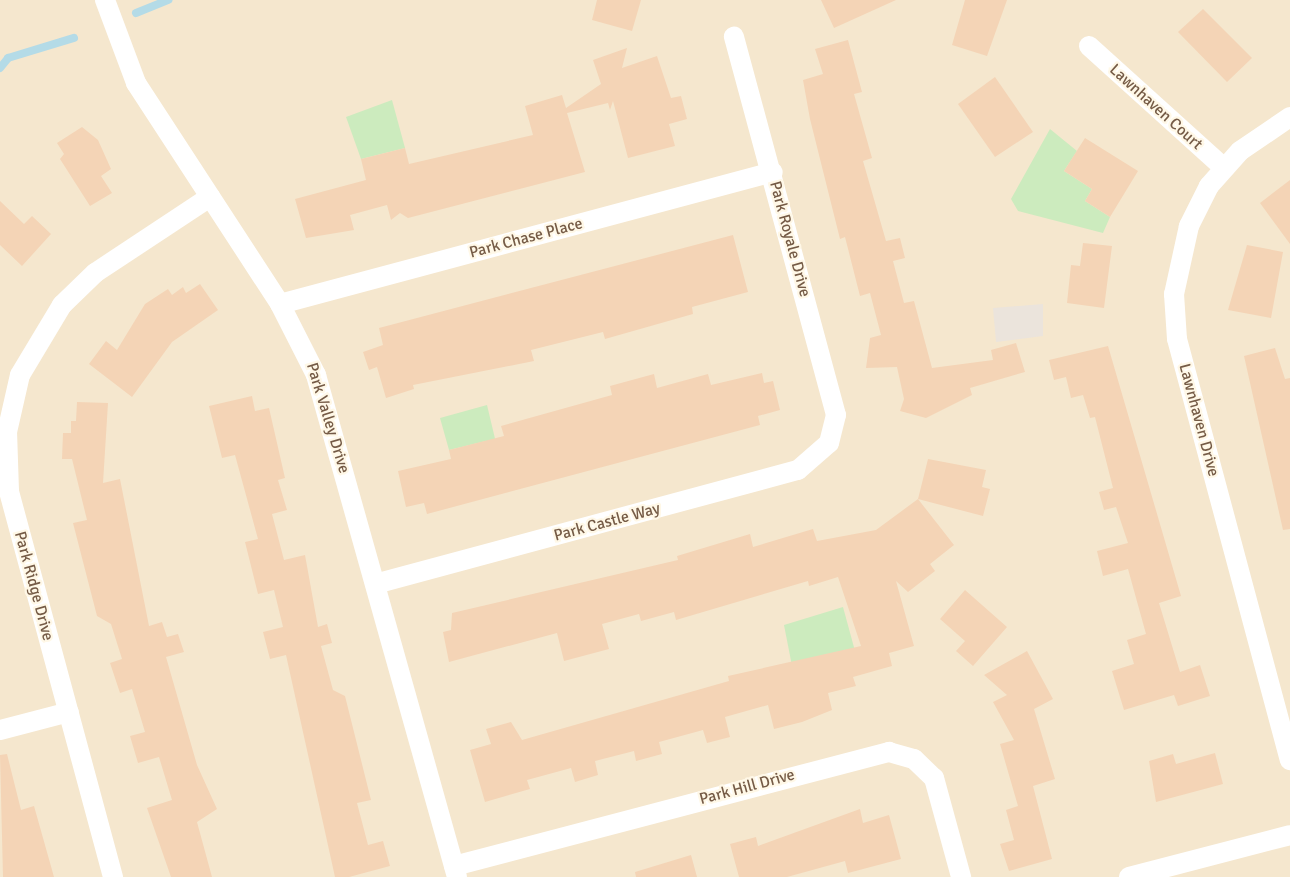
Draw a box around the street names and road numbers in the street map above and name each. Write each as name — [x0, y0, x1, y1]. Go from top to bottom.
street label: Lawnhaven Court — [1105, 60, 1207, 154]
street label: Park Royale Drive — [765, 179, 815, 299]
street label: Park Chase Place — [467, 214, 585, 262]
street label: Park Valley Drive — [302, 360, 354, 476]
street label: Lawnhaven Drive — [1175, 361, 1223, 479]
street label: Park Castle Way — [552, 499, 662, 545]
street label: Park Ridge Drive — [10, 529, 58, 643]
street label: Park Hill Drive — [697, 765, 797, 809]

